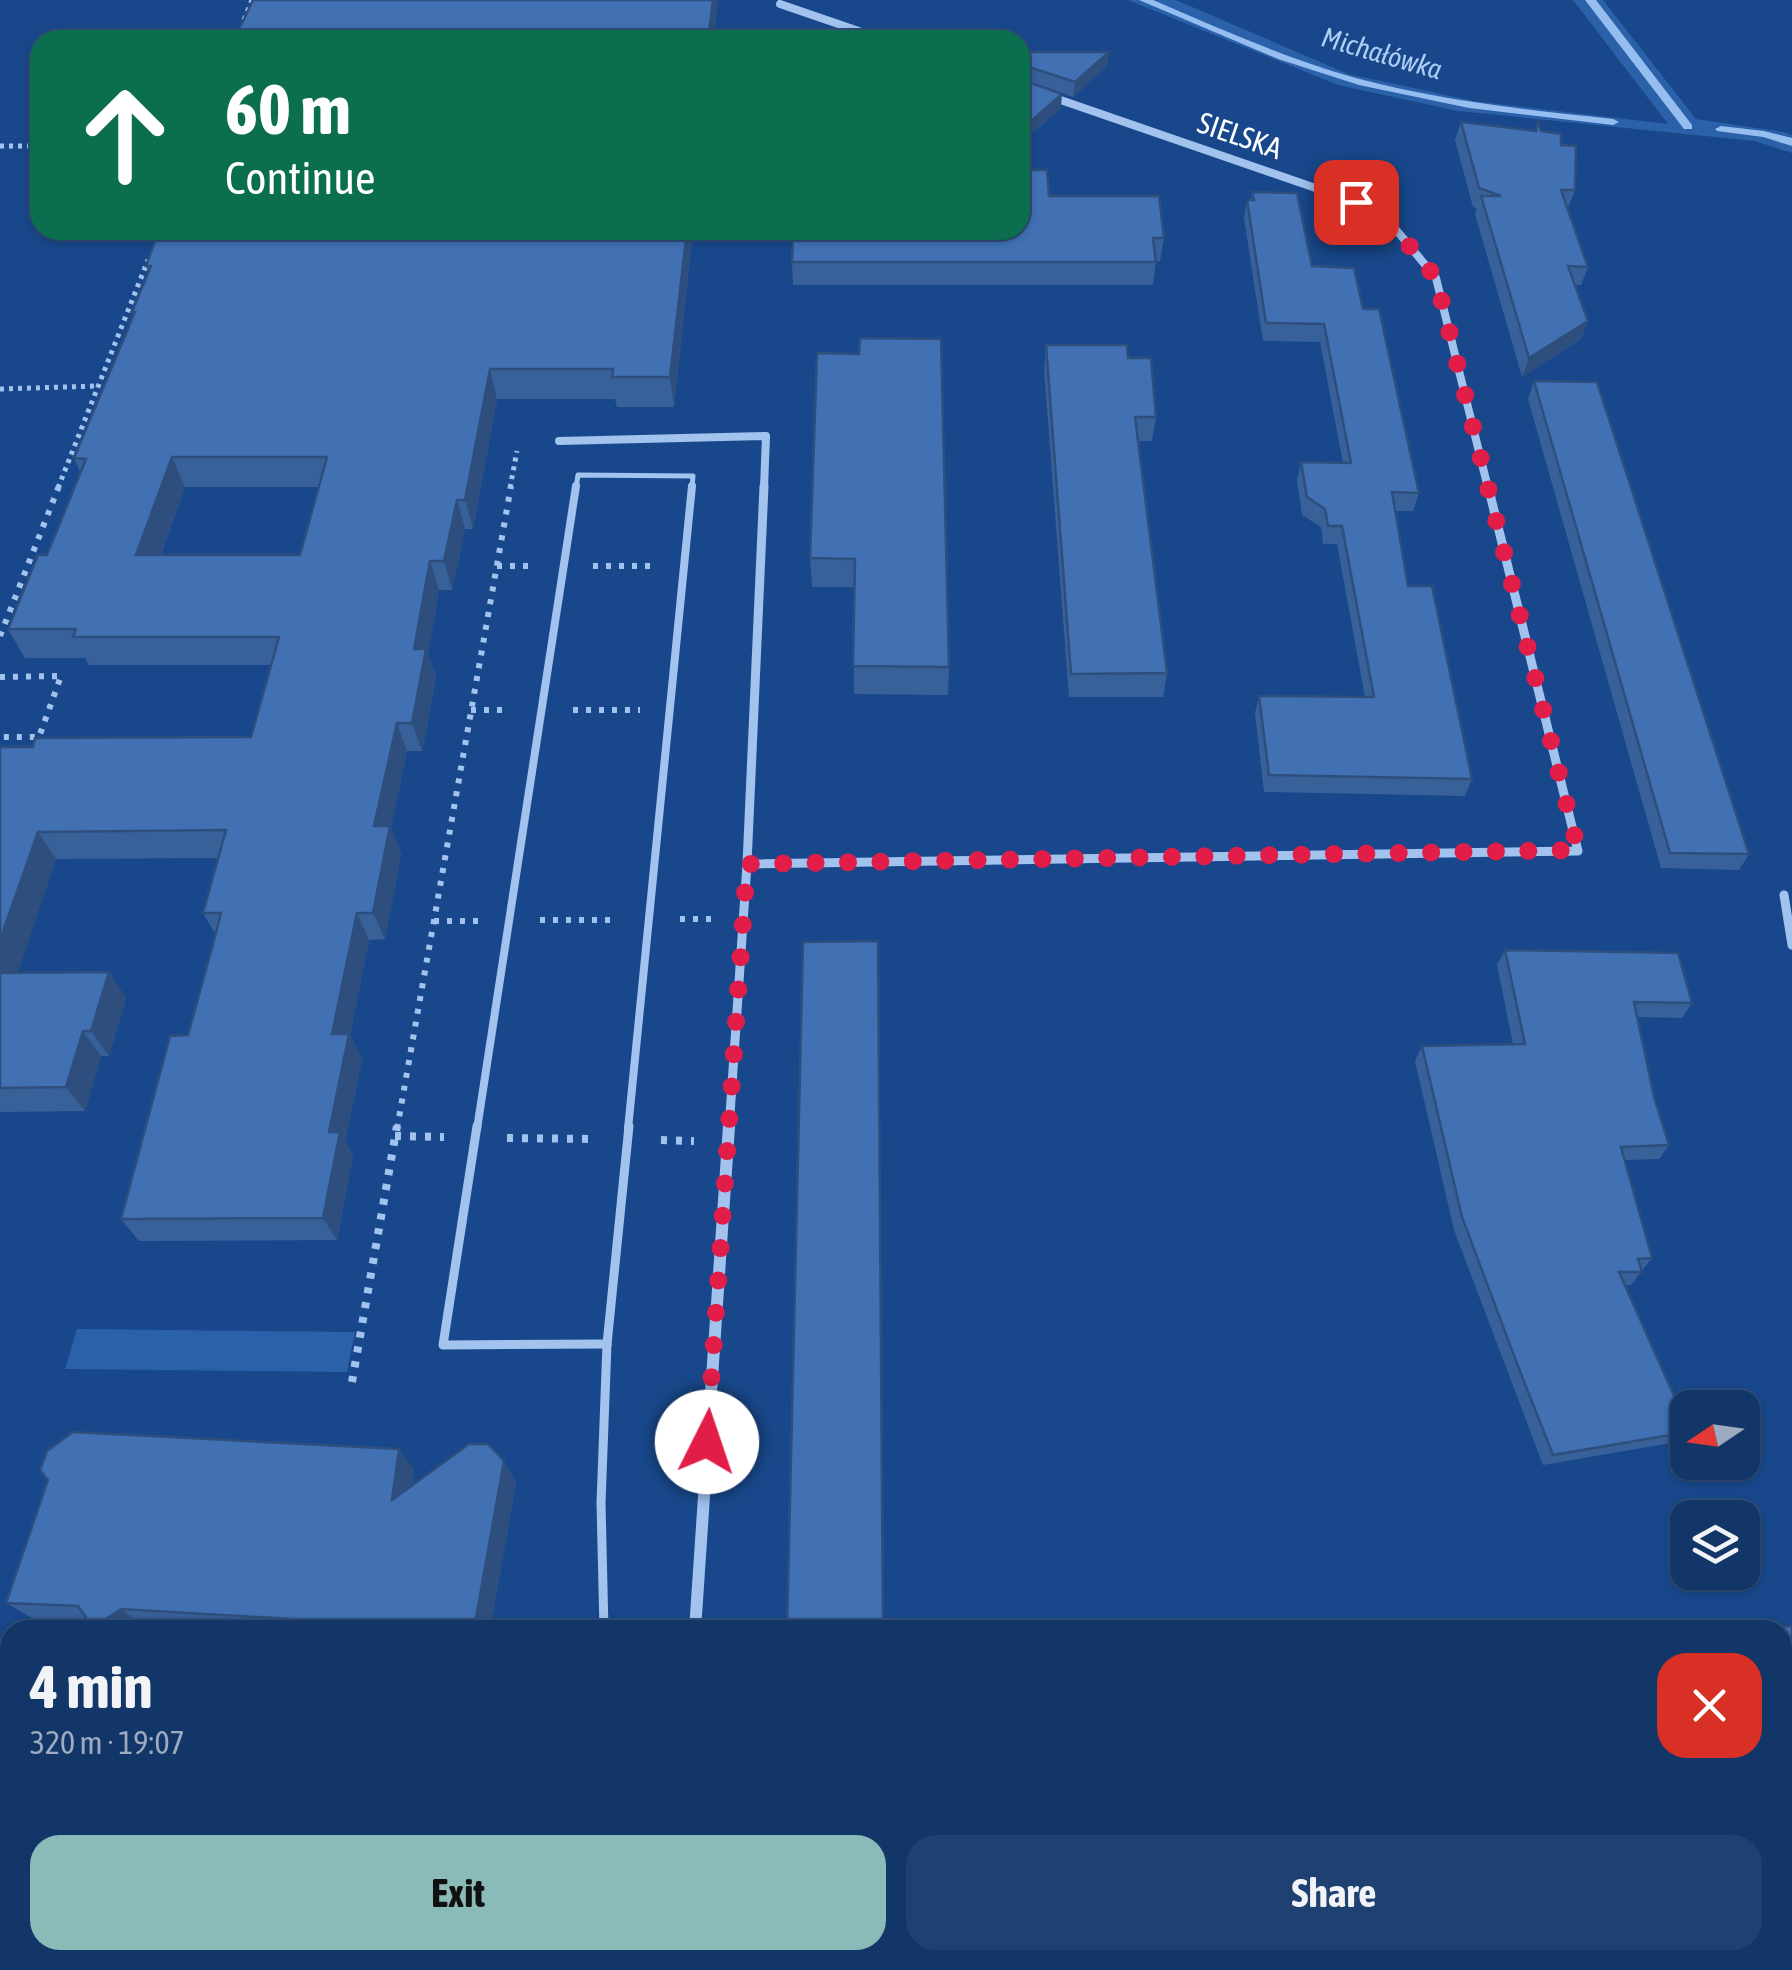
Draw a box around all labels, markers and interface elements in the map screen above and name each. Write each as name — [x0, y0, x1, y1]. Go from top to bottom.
water label: Michałówka — [1318, 21, 1446, 85]
text: 60 m — [225, 69, 351, 149]
icon: ahead — [60, 70, 190, 200]
street label: SIELSKA — [1194, 105, 1287, 165]
text: Continue — [225, 152, 376, 204]
pin — [1314, 160, 1399, 245]
icon: arrive — [1329, 175, 1384, 230]
position arrow — [655, 1390, 759, 1494]
north arrow — [1670, 1390, 1760, 1480]
map controls — [1670, 1390, 1760, 1590]
button: layers — [1670, 1500, 1760, 1590]
text: 4 min — [30, 1652, 153, 1721]
button: close — [1657, 1653, 1762, 1758]
text: 320 m · 19:07 — [30, 1724, 185, 1761]
button: Exit — [30, 1835, 886, 1950]
button: Share — [906, 1835, 1762, 1950]

